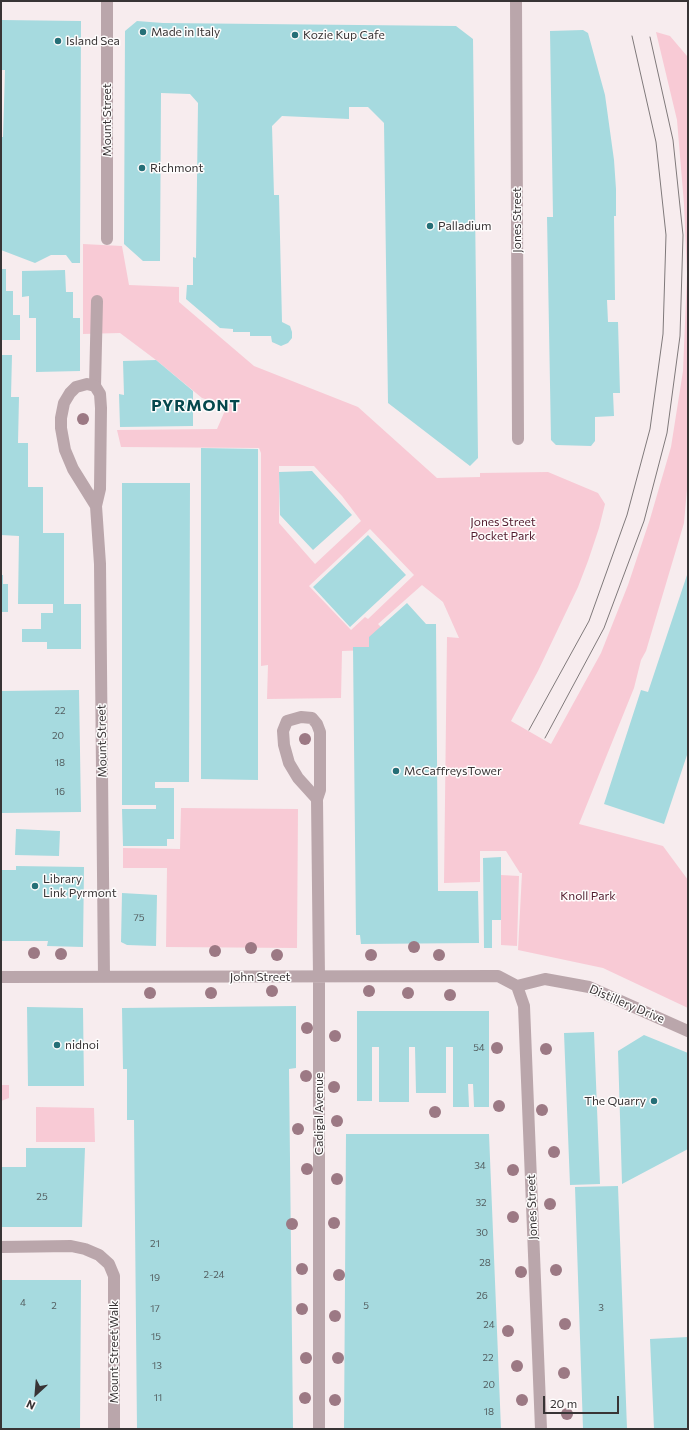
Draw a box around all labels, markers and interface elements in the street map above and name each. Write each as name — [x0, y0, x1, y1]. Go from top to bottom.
place label: Made in Italy — [151, 25, 220, 39]
marker: Made in Italy — [138, 27, 148, 37]
place label: Kozie Kup Cafe — [303, 28, 385, 42]
marker: Kozie Kup Cafe — [290, 30, 300, 40]
place label: Island Sea — [66, 34, 120, 48]
marker: Island Sea — [53, 36, 63, 46]
street label: Mount Street — [100, 83, 114, 157]
place label: Richmont — [150, 161, 203, 175]
marker: Richmont — [137, 163, 147, 173]
street label: Jones Street — [510, 187, 524, 253]
place label: Palladium — [438, 219, 491, 233]
marker: Palladium — [425, 221, 435, 231]
district label: PYRMONT — [151, 396, 241, 416]
park label: Jones Street Pocket Park — [470, 515, 536, 543]
street label: Mount Street — [94, 704, 110, 778]
house number: 22 — [54, 705, 66, 717]
house number: 20 — [52, 730, 64, 742]
house number: 18 — [55, 757, 65, 769]
place label: McCaffreysTower — [404, 764, 502, 778]
marker: McCaffreysTower — [391, 766, 401, 776]
house number: 16 — [55, 786, 65, 798]
place label: Library Link Pyrmont — [43, 872, 117, 900]
marker: Library Link Pyrmont — [30, 881, 40, 891]
park label: Knoll Park — [560, 889, 616, 903]
house number: 75 — [134, 912, 144, 924]
street label: John Street — [230, 970, 290, 984]
street label: Distillery Drive — [587, 982, 667, 1026]
place label: nidnoi — [65, 1038, 99, 1052]
marker: nidnoi — [52, 1040, 62, 1050]
house number: 54 — [473, 1042, 485, 1054]
street label: Cadigal Avenue — [312, 1073, 326, 1155]
place label: The Quarry — [584, 1094, 646, 1108]
marker: The Quarry — [649, 1096, 659, 1106]
house number: 34 — [474, 1160, 486, 1172]
street label: Jones Street — [524, 1174, 540, 1240]
house number: 25 — [36, 1191, 48, 1203]
house number: 32 — [475, 1197, 487, 1209]
house number: 30 — [476, 1227, 488, 1239]
house number: 21 — [150, 1238, 160, 1250]
house number: 28 — [479, 1257, 491, 1269]
house number: 2-24 — [203, 1269, 225, 1281]
house number: 19 — [150, 1272, 160, 1284]
house number: 26 — [476, 1290, 488, 1302]
house number: 4 — [20, 1297, 26, 1309]
house number: 2 — [51, 1300, 57, 1312]
street label: Mount Street Walk — [107, 1300, 121, 1404]
house number: 5 — [363, 1300, 369, 1312]
house number: 3 — [598, 1302, 604, 1314]
house number: 17 — [150, 1303, 160, 1315]
house number: 24 — [483, 1319, 495, 1331]
house number: 15 — [151, 1331, 161, 1343]
house number: 22 — [482, 1352, 494, 1364]
house number: 13 — [152, 1360, 162, 1372]
north arrow — [16, 1374, 56, 1414]
house number: 20 — [483, 1379, 495, 1391]
scale bar — [545, 1388, 621, 1414]
house number: 11 — [154, 1392, 162, 1404]
text: 20 m — [550, 1396, 577, 1410]
text: N — [24, 1398, 37, 1413]
house number: 18 — [484, 1406, 494, 1418]

